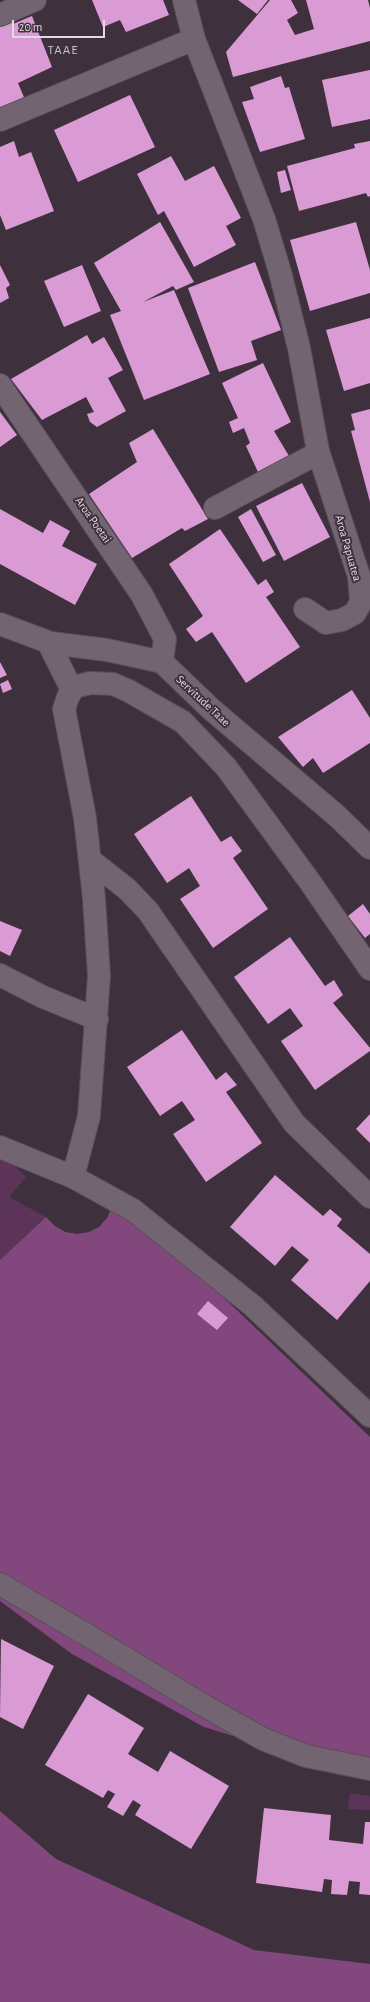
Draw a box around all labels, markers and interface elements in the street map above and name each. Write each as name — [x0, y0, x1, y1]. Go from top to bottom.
scale bar — [14, 12, 107, 38]
text: 20 m — [19, 21, 42, 33]
district label: TAAE — [48, 42, 78, 58]
street label: Aroa Poetai — [72, 494, 114, 546]
street label: Aroa Papuatea — [332, 513, 364, 583]
street label: Servitude Taae — [173, 672, 233, 730]

